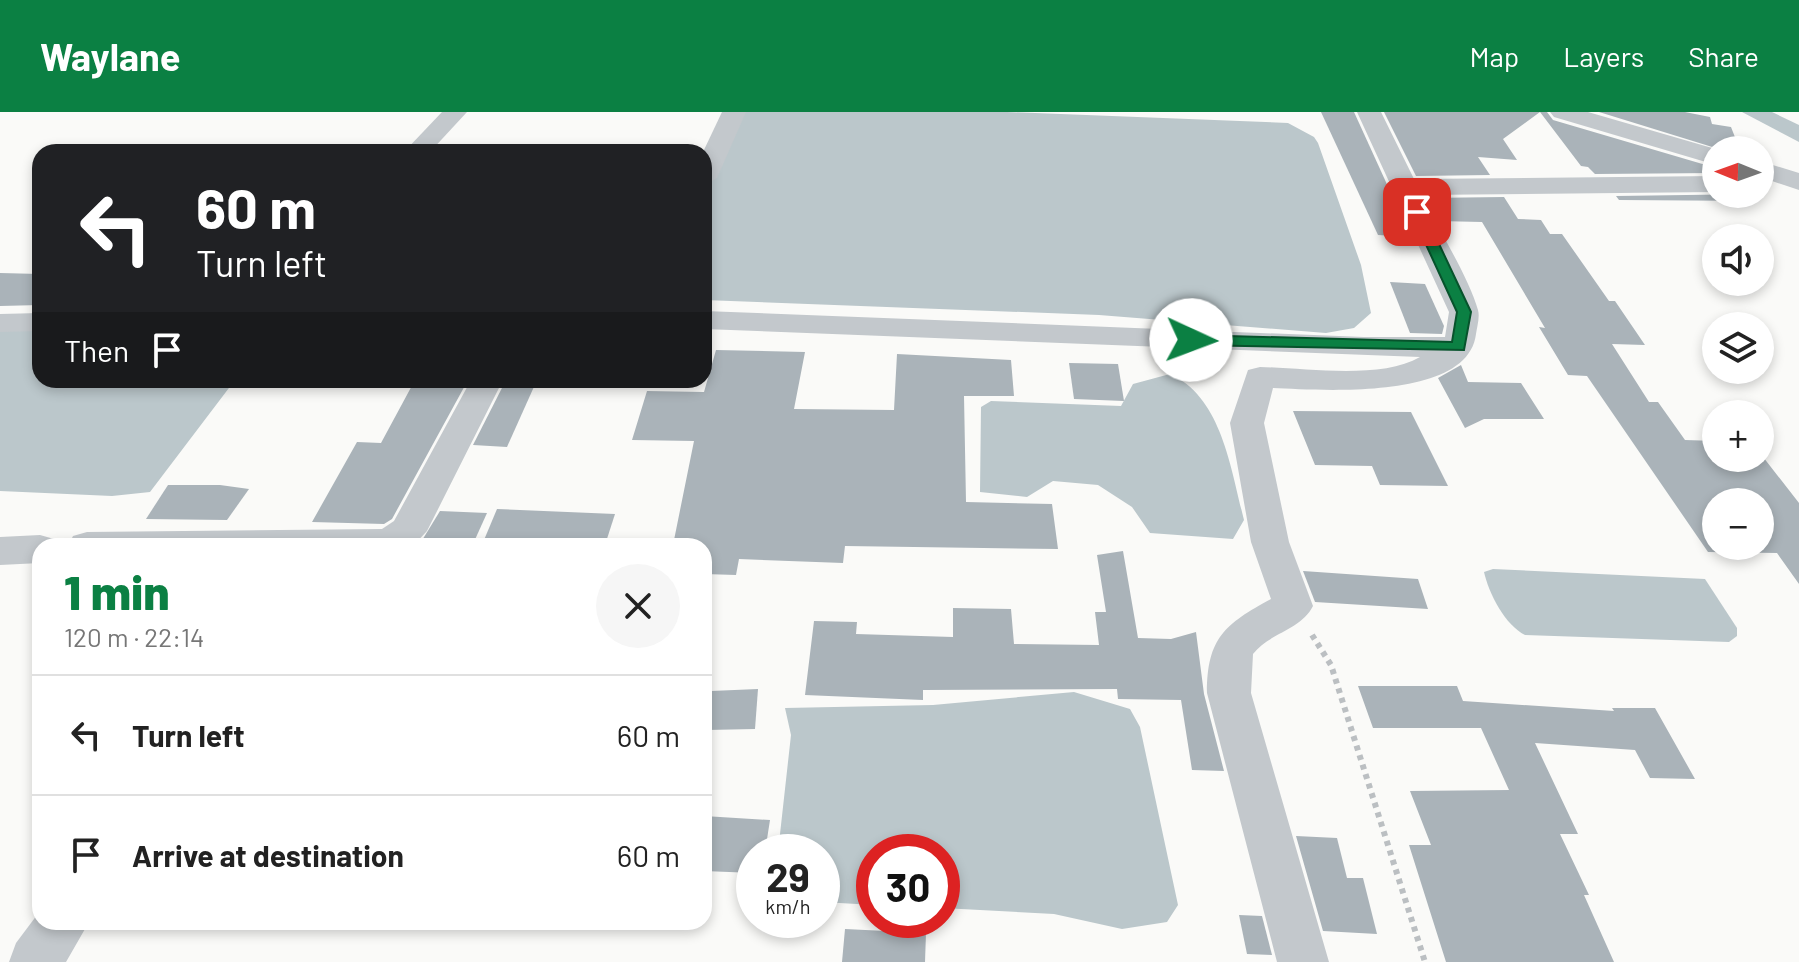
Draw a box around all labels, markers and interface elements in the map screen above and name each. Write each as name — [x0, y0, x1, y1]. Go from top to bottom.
text: Waylane — [40, 33, 181, 79]
text: Map — [1469, 39, 1519, 73]
text: Layers — [1563, 39, 1644, 73]
text: Share — [1688, 39, 1759, 73]
north arrow — [1702, 136, 1774, 208]
map controls — [1702, 136, 1774, 560]
text: 60 m — [196, 173, 316, 240]
icon: left — [64, 176, 168, 280]
pin — [1383, 178, 1451, 246]
icon: arrive — [1395, 190, 1439, 234]
button: sound — [1702, 224, 1774, 296]
text: Turn left — [196, 241, 327, 284]
position arrow — [1149, 298, 1233, 382]
button: layers — [1702, 312, 1774, 384]
icon: arrive — [145, 328, 189, 372]
text: Then — [64, 332, 129, 368]
button: + — [1702, 400, 1774, 472]
button: − — [1702, 488, 1774, 560]
text: 1 min — [64, 562, 170, 620]
button: close — [596, 564, 680, 648]
text: 120 m · 22:14 — [64, 621, 204, 652]
icon: left — [64, 713, 108, 757]
text: Turn left — [132, 717, 245, 753]
text: 60 m — [617, 717, 680, 753]
icon: arrive — [64, 833, 108, 877]
speed limit sign: 30 — [856, 834, 960, 938]
text: Arrive at destination — [132, 837, 404, 873]
text: 60 m — [617, 837, 680, 873]
text: 29 — [766, 852, 810, 900]
text: km/h — [765, 894, 811, 918]

